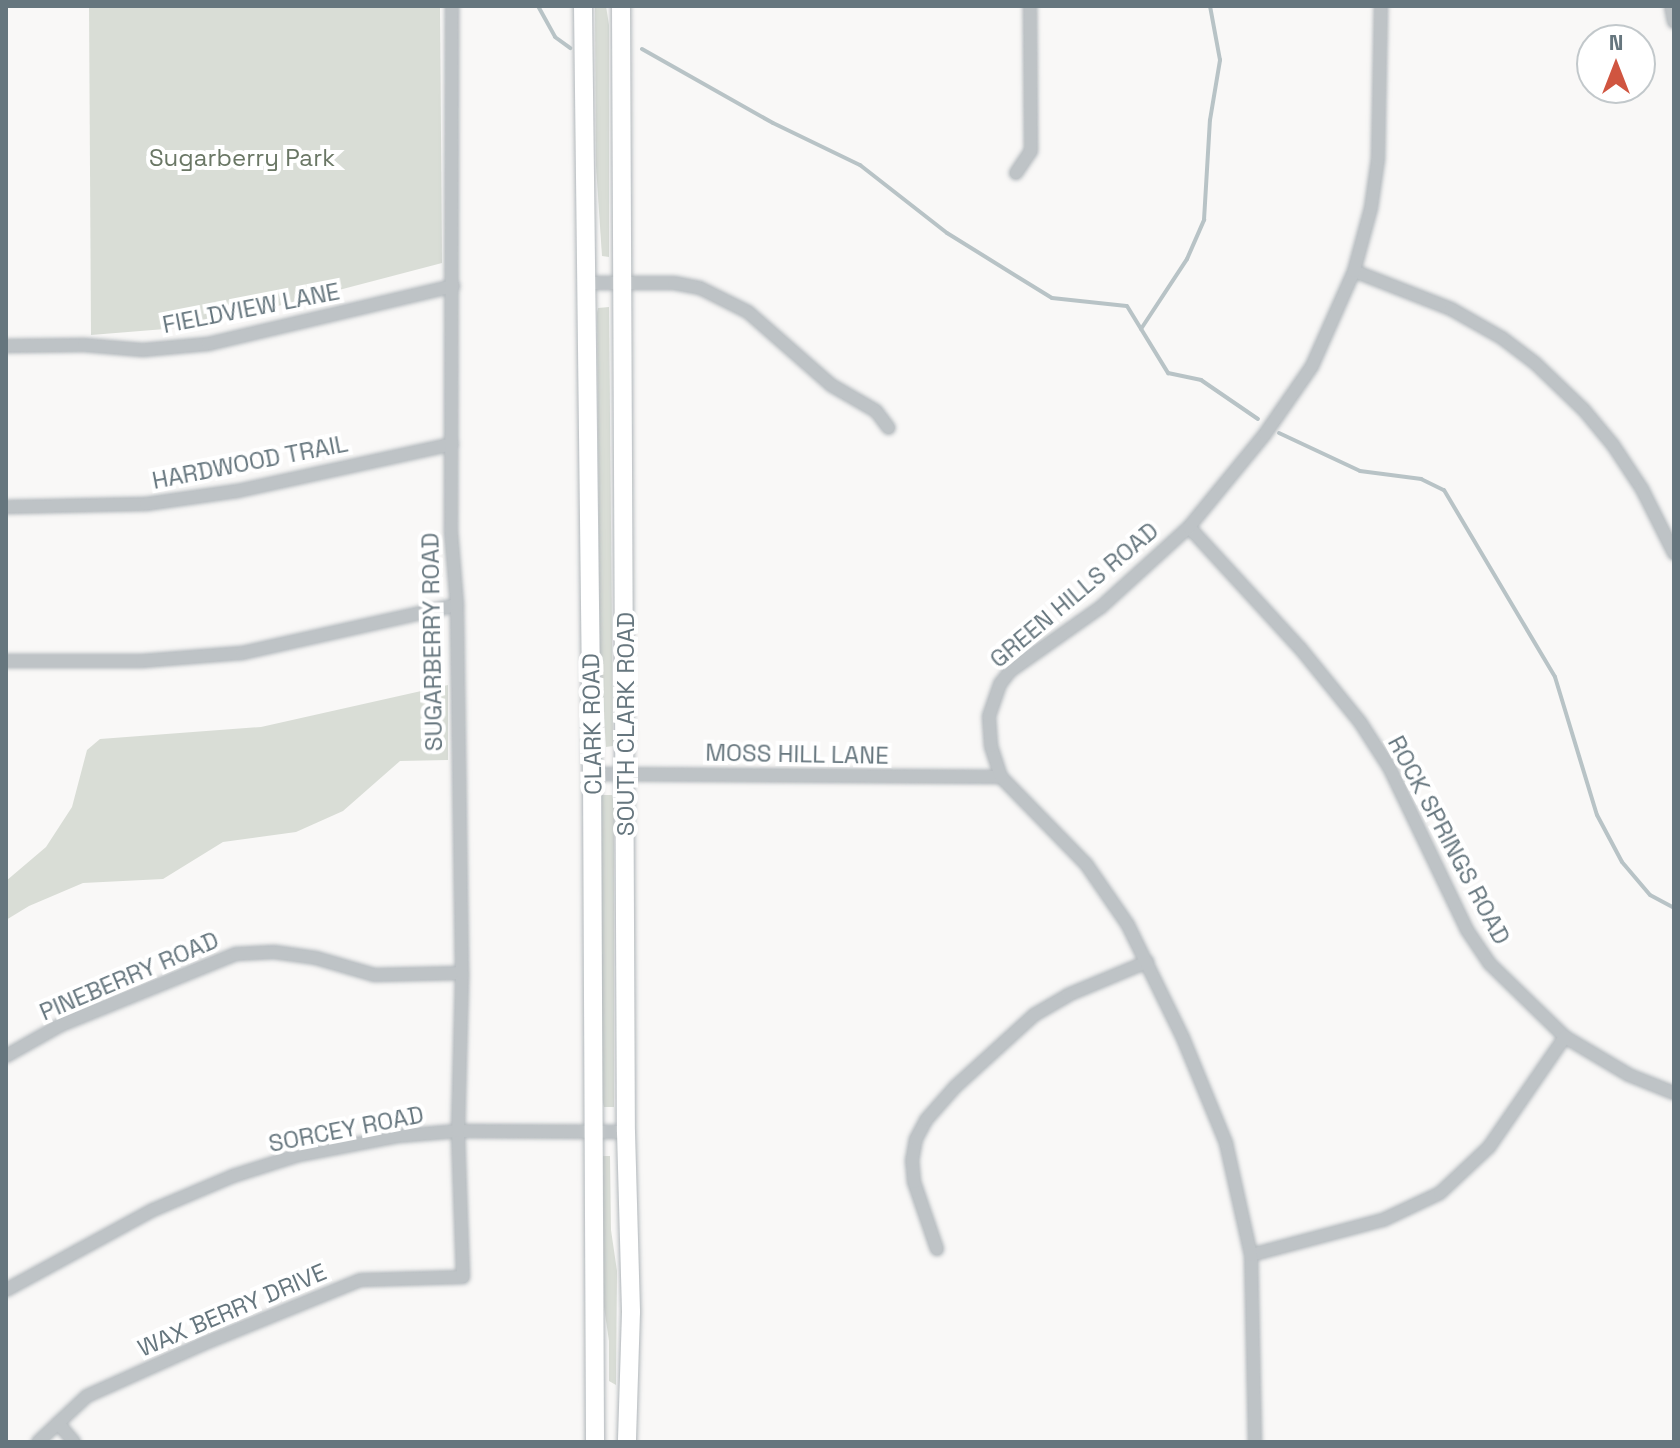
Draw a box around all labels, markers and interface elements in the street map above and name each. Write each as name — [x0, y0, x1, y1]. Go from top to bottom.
north arrow — [1576, 24, 1656, 104]
text: N — [1609, 28, 1623, 56]
park label: Sugarberry Park — [149, 144, 335, 172]
street label: FIELDVIEW LANE — [160, 277, 342, 339]
street label: HARDWOOD TRAIL — [149, 429, 351, 495]
street label: GREEN HILLS ROAD — [984, 516, 1164, 674]
street label: SUGARBERRY ROAD — [416, 532, 448, 752]
street label: SOUTH CLARK ROAD — [612, 612, 640, 836]
street label: CLARK ROAD — [576, 653, 608, 795]
street label: ROCK SPRINGS ROAD — [1382, 731, 1516, 949]
street label: MOSS HILL LANE — [705, 738, 889, 770]
street label: PINEBERRY ROAD — [35, 925, 223, 1027]
street label: SORCEY ROAD — [266, 1100, 426, 1158]
street label: WAX BERRY DRIVE — [133, 1257, 331, 1363]

